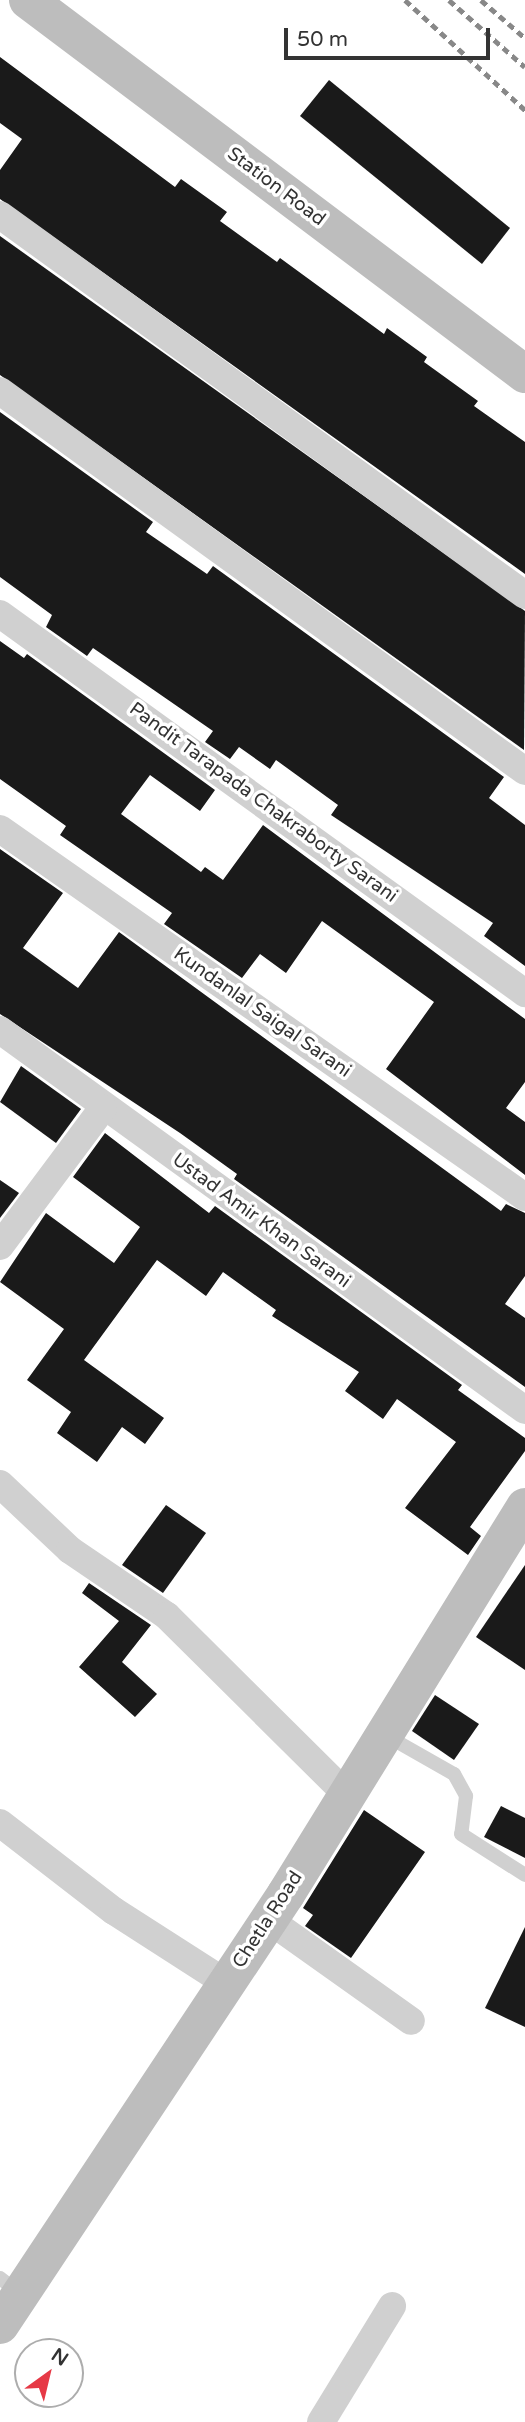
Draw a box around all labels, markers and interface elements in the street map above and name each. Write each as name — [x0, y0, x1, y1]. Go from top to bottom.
scale bar — [287, 14, 494, 58]
text: 50 m — [297, 27, 348, 52]
street label: Station Road — [223, 143, 329, 231]
street label: Pandit Tarapada Chakraborty Sarani — [124, 698, 402, 908]
street label: Kundanlal Saigal Sarani — [169, 943, 355, 1083]
street label: Ustad Amir Khan Sarani — [167, 1149, 355, 1293]
street label: Chetla Road — [228, 1867, 308, 1973]
north arrow — [14, 2338, 84, 2408]
text: N — [47, 2344, 72, 2371]

